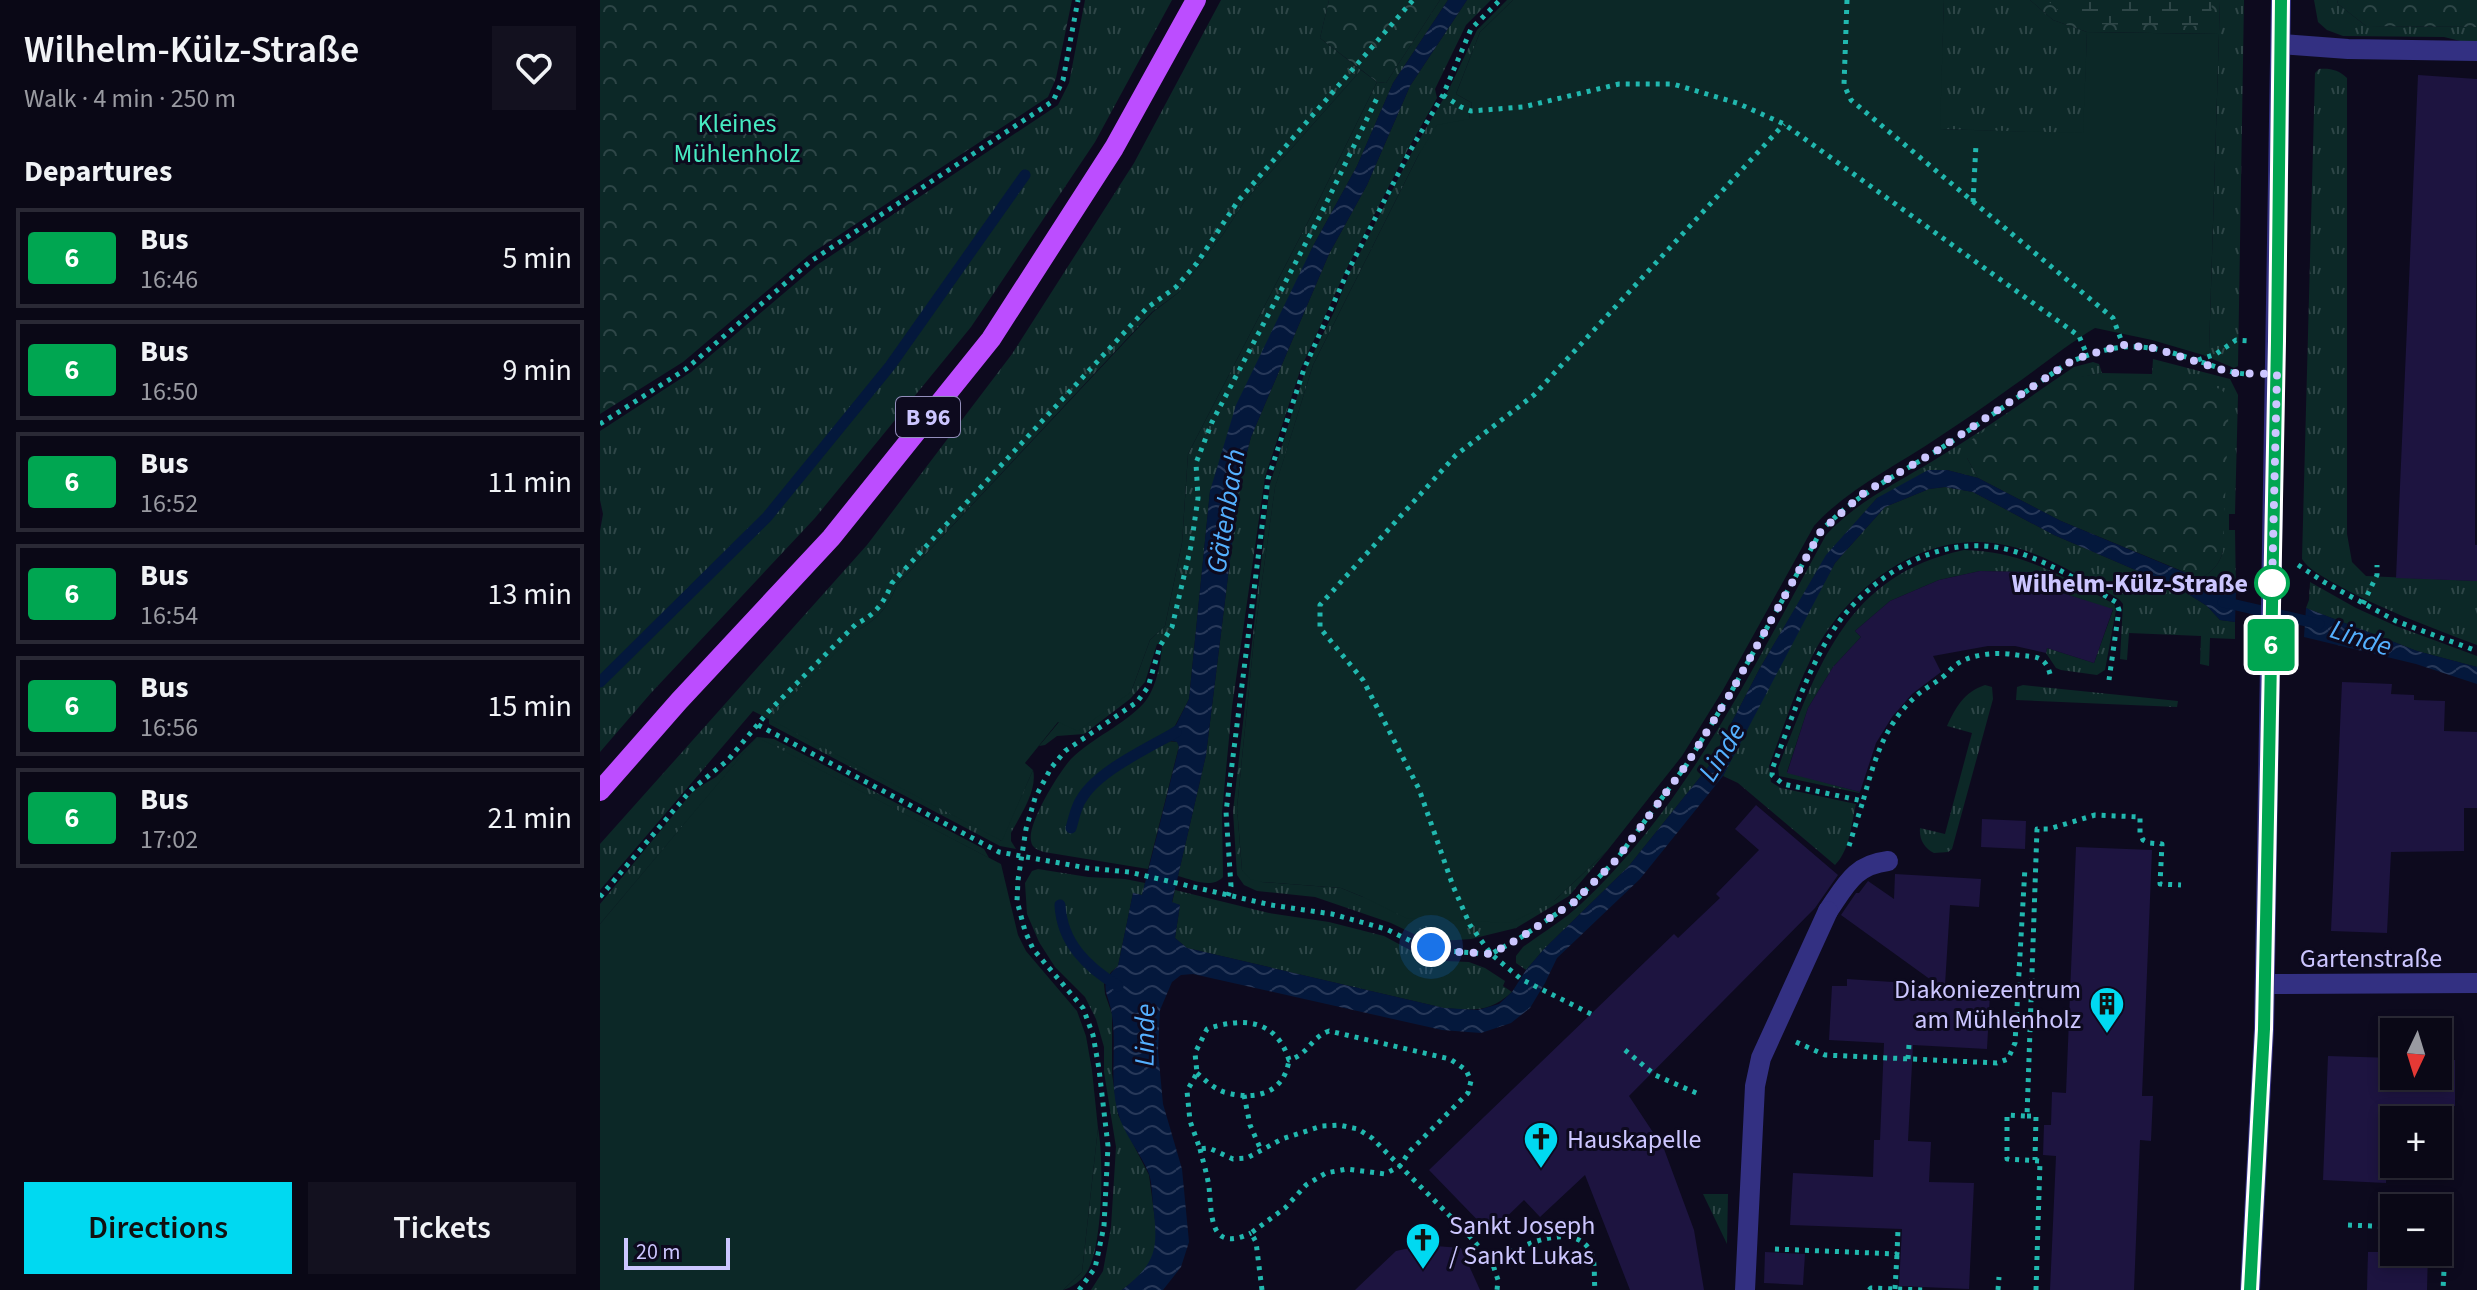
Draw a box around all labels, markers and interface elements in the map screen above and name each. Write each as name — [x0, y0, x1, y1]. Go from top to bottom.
text: Wilhelm-Külz-Straße — [24, 23, 359, 77]
button: heart — [492, 26, 576, 110]
text: Walk · 4 min · 250 m — [24, 80, 236, 117]
park label: Kleines Mühlenholz — [674, 105, 800, 172]
text: Departures — [24, 150, 172, 193]
text: Bus — [140, 218, 188, 261]
text: 5 min — [502, 237, 572, 280]
text: 6 — [65, 238, 79, 278]
text: 16:46 — [140, 261, 198, 298]
text: Bus — [140, 330, 188, 373]
text: 9 min — [502, 349, 572, 392]
text: 6 — [65, 350, 79, 390]
text: 16:50 — [140, 373, 198, 410]
road number: B 96 — [896, 397, 960, 437]
text: Bus — [140, 442, 188, 485]
water label: Gätenbach — [1196, 446, 1256, 576]
text: 11 min — [488, 461, 572, 504]
text: 6 — [65, 462, 79, 502]
text: 16:52 — [140, 485, 198, 522]
text: Bus — [140, 554, 188, 597]
place label: Wilhelm-Külz-Straße — [2012, 565, 2248, 602]
marker: Wilhelm-Külz-Straße — [2255, 566, 2289, 600]
text: 13 min — [488, 573, 572, 616]
text: 6 — [65, 574, 79, 614]
text: 16:54 — [140, 597, 198, 634]
water label: Linde — [2325, 609, 2397, 667]
line badge: 6 — [2245, 619, 2297, 671]
text: 6 — [2264, 625, 2278, 665]
text: Bus — [140, 666, 188, 709]
text: 15 min — [488, 685, 572, 728]
text: 6 — [65, 686, 79, 726]
text: 16:56 — [140, 709, 198, 746]
water label: Linde — [1688, 715, 1756, 789]
text: Bus — [140, 778, 188, 821]
text: 21 min — [488, 797, 572, 840]
text: 6 — [65, 798, 79, 838]
text: 17:02 — [140, 821, 198, 858]
your location — [1411, 927, 1451, 967]
street label: Gartenstraße — [2300, 940, 2442, 977]
place label: Diakoniezentrum am Mühlenholz — [1894, 971, 2081, 1038]
building icon: Diakoniezentrum am Mühlenholz — [2088, 985, 2126, 1035]
water label: Linde — [1124, 1003, 1166, 1067]
north arrow — [2380, 1018, 2452, 1090]
map controls — [2380, 1018, 2452, 1266]
button: + — [2380, 1106, 2452, 1178]
church icon: Hauskapelle — [1522, 1120, 1560, 1170]
place label: Hauskapelle — [1567, 1121, 1701, 1158]
button: Directions — [24, 1182, 292, 1274]
button: Tickets — [308, 1182, 576, 1274]
button: − — [2380, 1194, 2452, 1266]
place label: Sankt Joseph / Sankt Lukas — [1449, 1207, 1595, 1274]
church icon: Sankt Joseph / Sankt Lukas — [1404, 1221, 1442, 1271]
scale bar — [624, 1234, 730, 1270]
text: 20 m — [636, 1236, 681, 1268]

